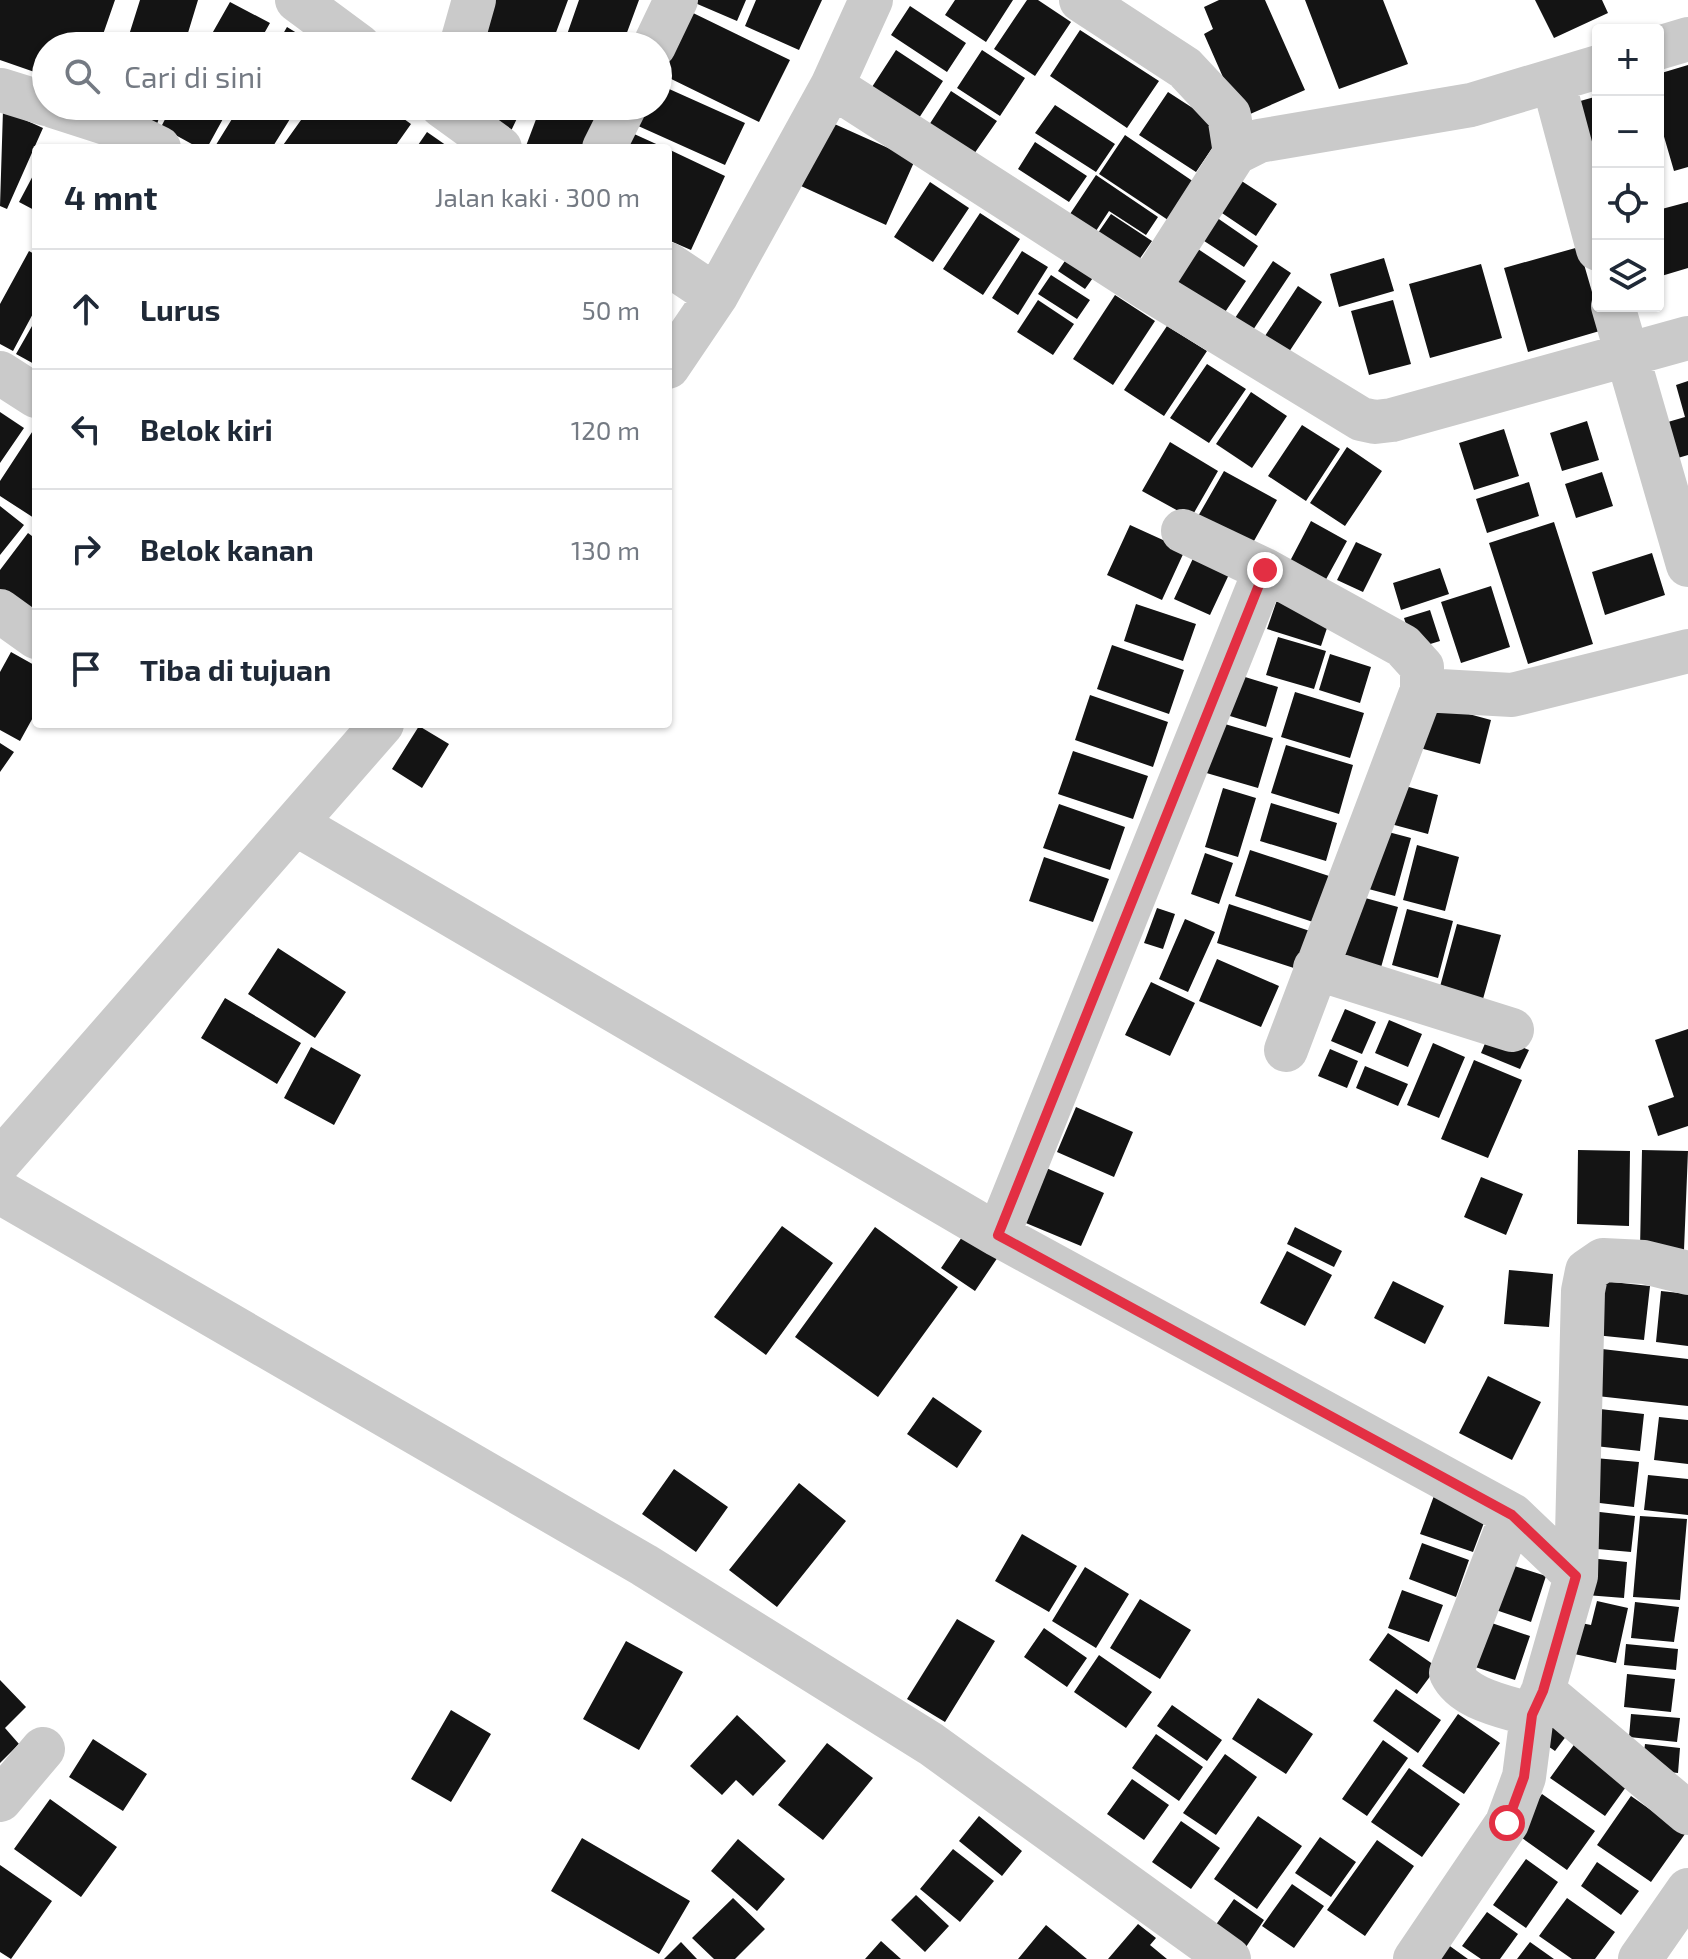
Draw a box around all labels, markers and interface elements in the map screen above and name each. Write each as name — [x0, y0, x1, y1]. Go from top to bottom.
map controls — [1592, 24, 1664, 312]
button: + — [1592, 24, 1664, 96]
search box — [32, 32, 672, 120]
icon: search — [60, 54, 104, 98]
text: Cari di sini — [124, 58, 263, 94]
button: − — [1592, 96, 1664, 168]
button: locate — [1592, 168, 1664, 240]
text: 4 mnt — [64, 176, 157, 217]
text: Jalan kaki · 300 m — [435, 181, 640, 212]
button: layers — [1592, 240, 1664, 312]
icon: ahead — [64, 287, 108, 331]
text: Lurus — [140, 291, 220, 327]
text: 50 m — [582, 294, 640, 325]
icon: left — [64, 407, 108, 451]
text: Belok kiri — [140, 411, 273, 447]
text: 120 m — [571, 414, 640, 445]
icon: right — [64, 527, 108, 571]
text: Belok kanan — [140, 531, 314, 567]
text: 130 m — [571, 534, 640, 565]
route end — [1247, 552, 1283, 588]
icon: arrive — [64, 647, 108, 691]
text: Tiba di tujuan — [140, 651, 331, 687]
route start — [1489, 1805, 1525, 1841]

